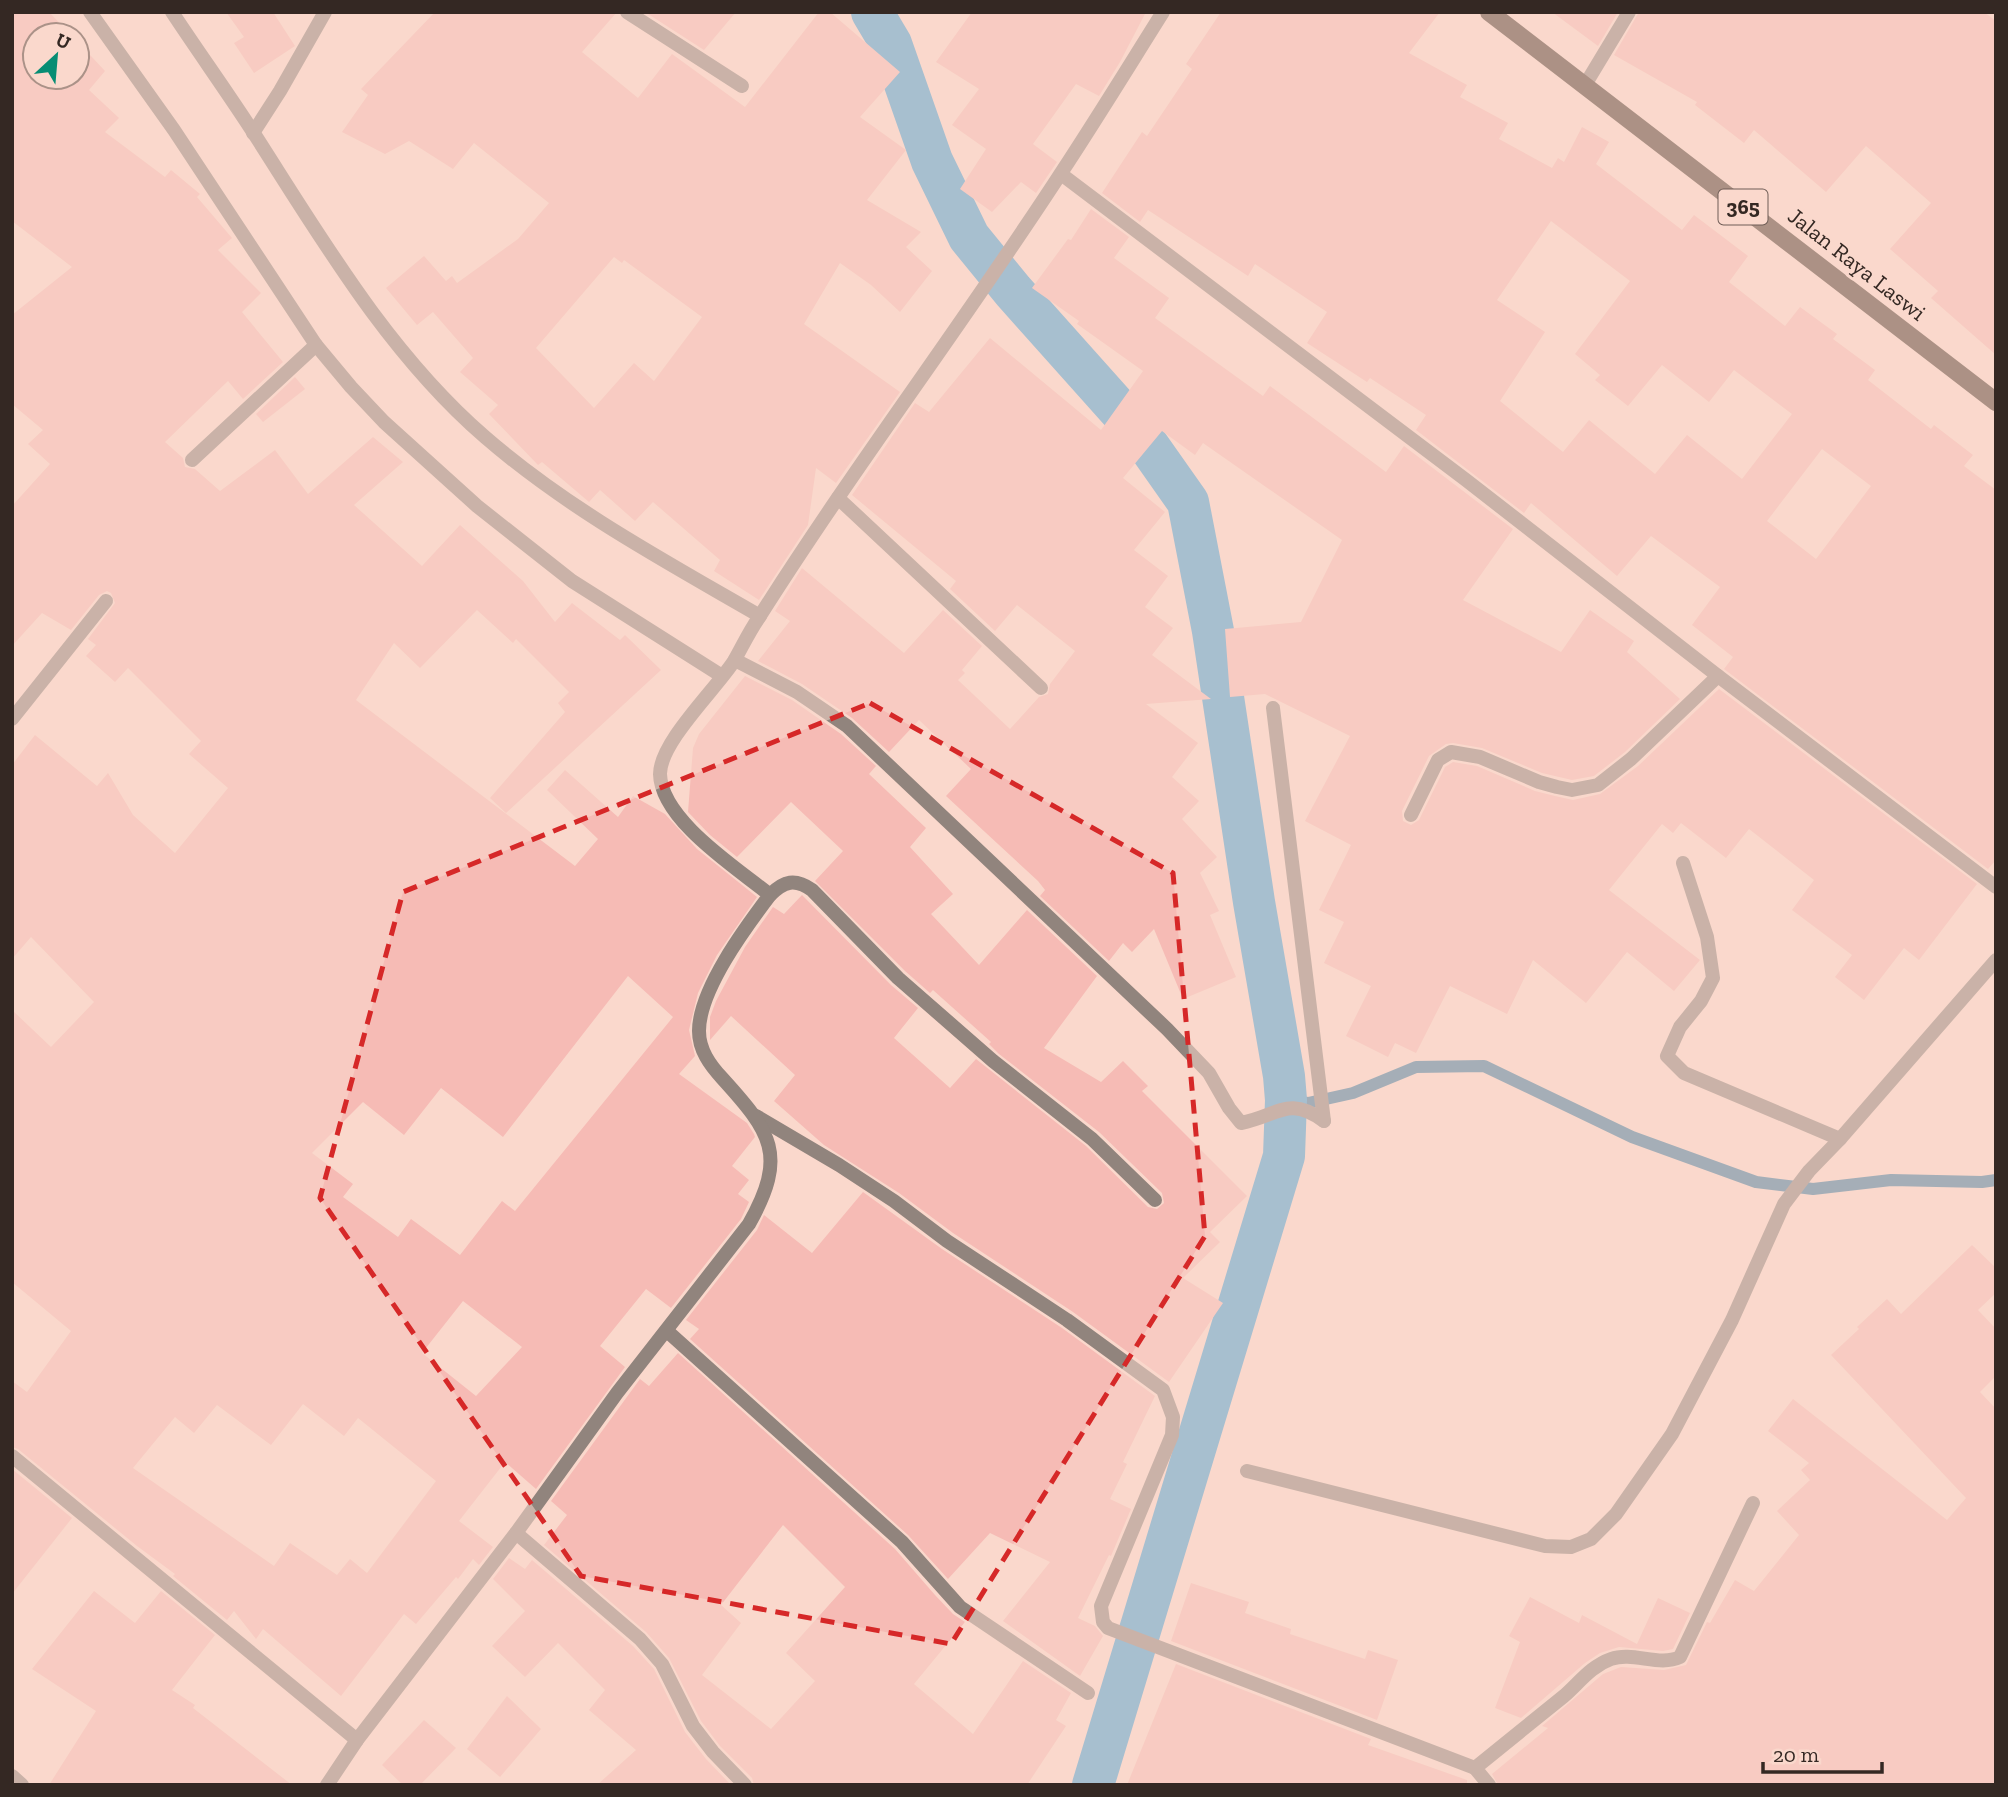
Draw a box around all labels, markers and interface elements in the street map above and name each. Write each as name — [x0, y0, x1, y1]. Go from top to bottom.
north arrow — [21, 21, 91, 91]
text: U — [52, 28, 75, 55]
road number: 365 — [1718, 190, 1768, 224]
street label: Jalan Raya Laswi — [1782, 201, 1932, 327]
scale bar — [1763, 1730, 1882, 1774]
text: 20 m — [1773, 1742, 1819, 1767]

